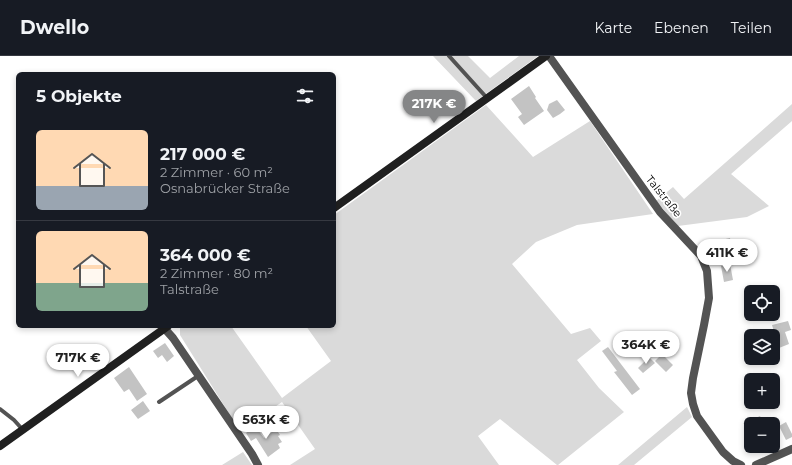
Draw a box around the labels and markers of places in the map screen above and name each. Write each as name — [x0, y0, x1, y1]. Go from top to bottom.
pin: 217K € — [401, 90, 467, 124]
pin: 411K € — [694, 239, 760, 273]
pin: 364K € — [613, 331, 679, 365]
pin: 717K € — [45, 344, 111, 378]
pin: 563K € — [233, 406, 299, 440]

